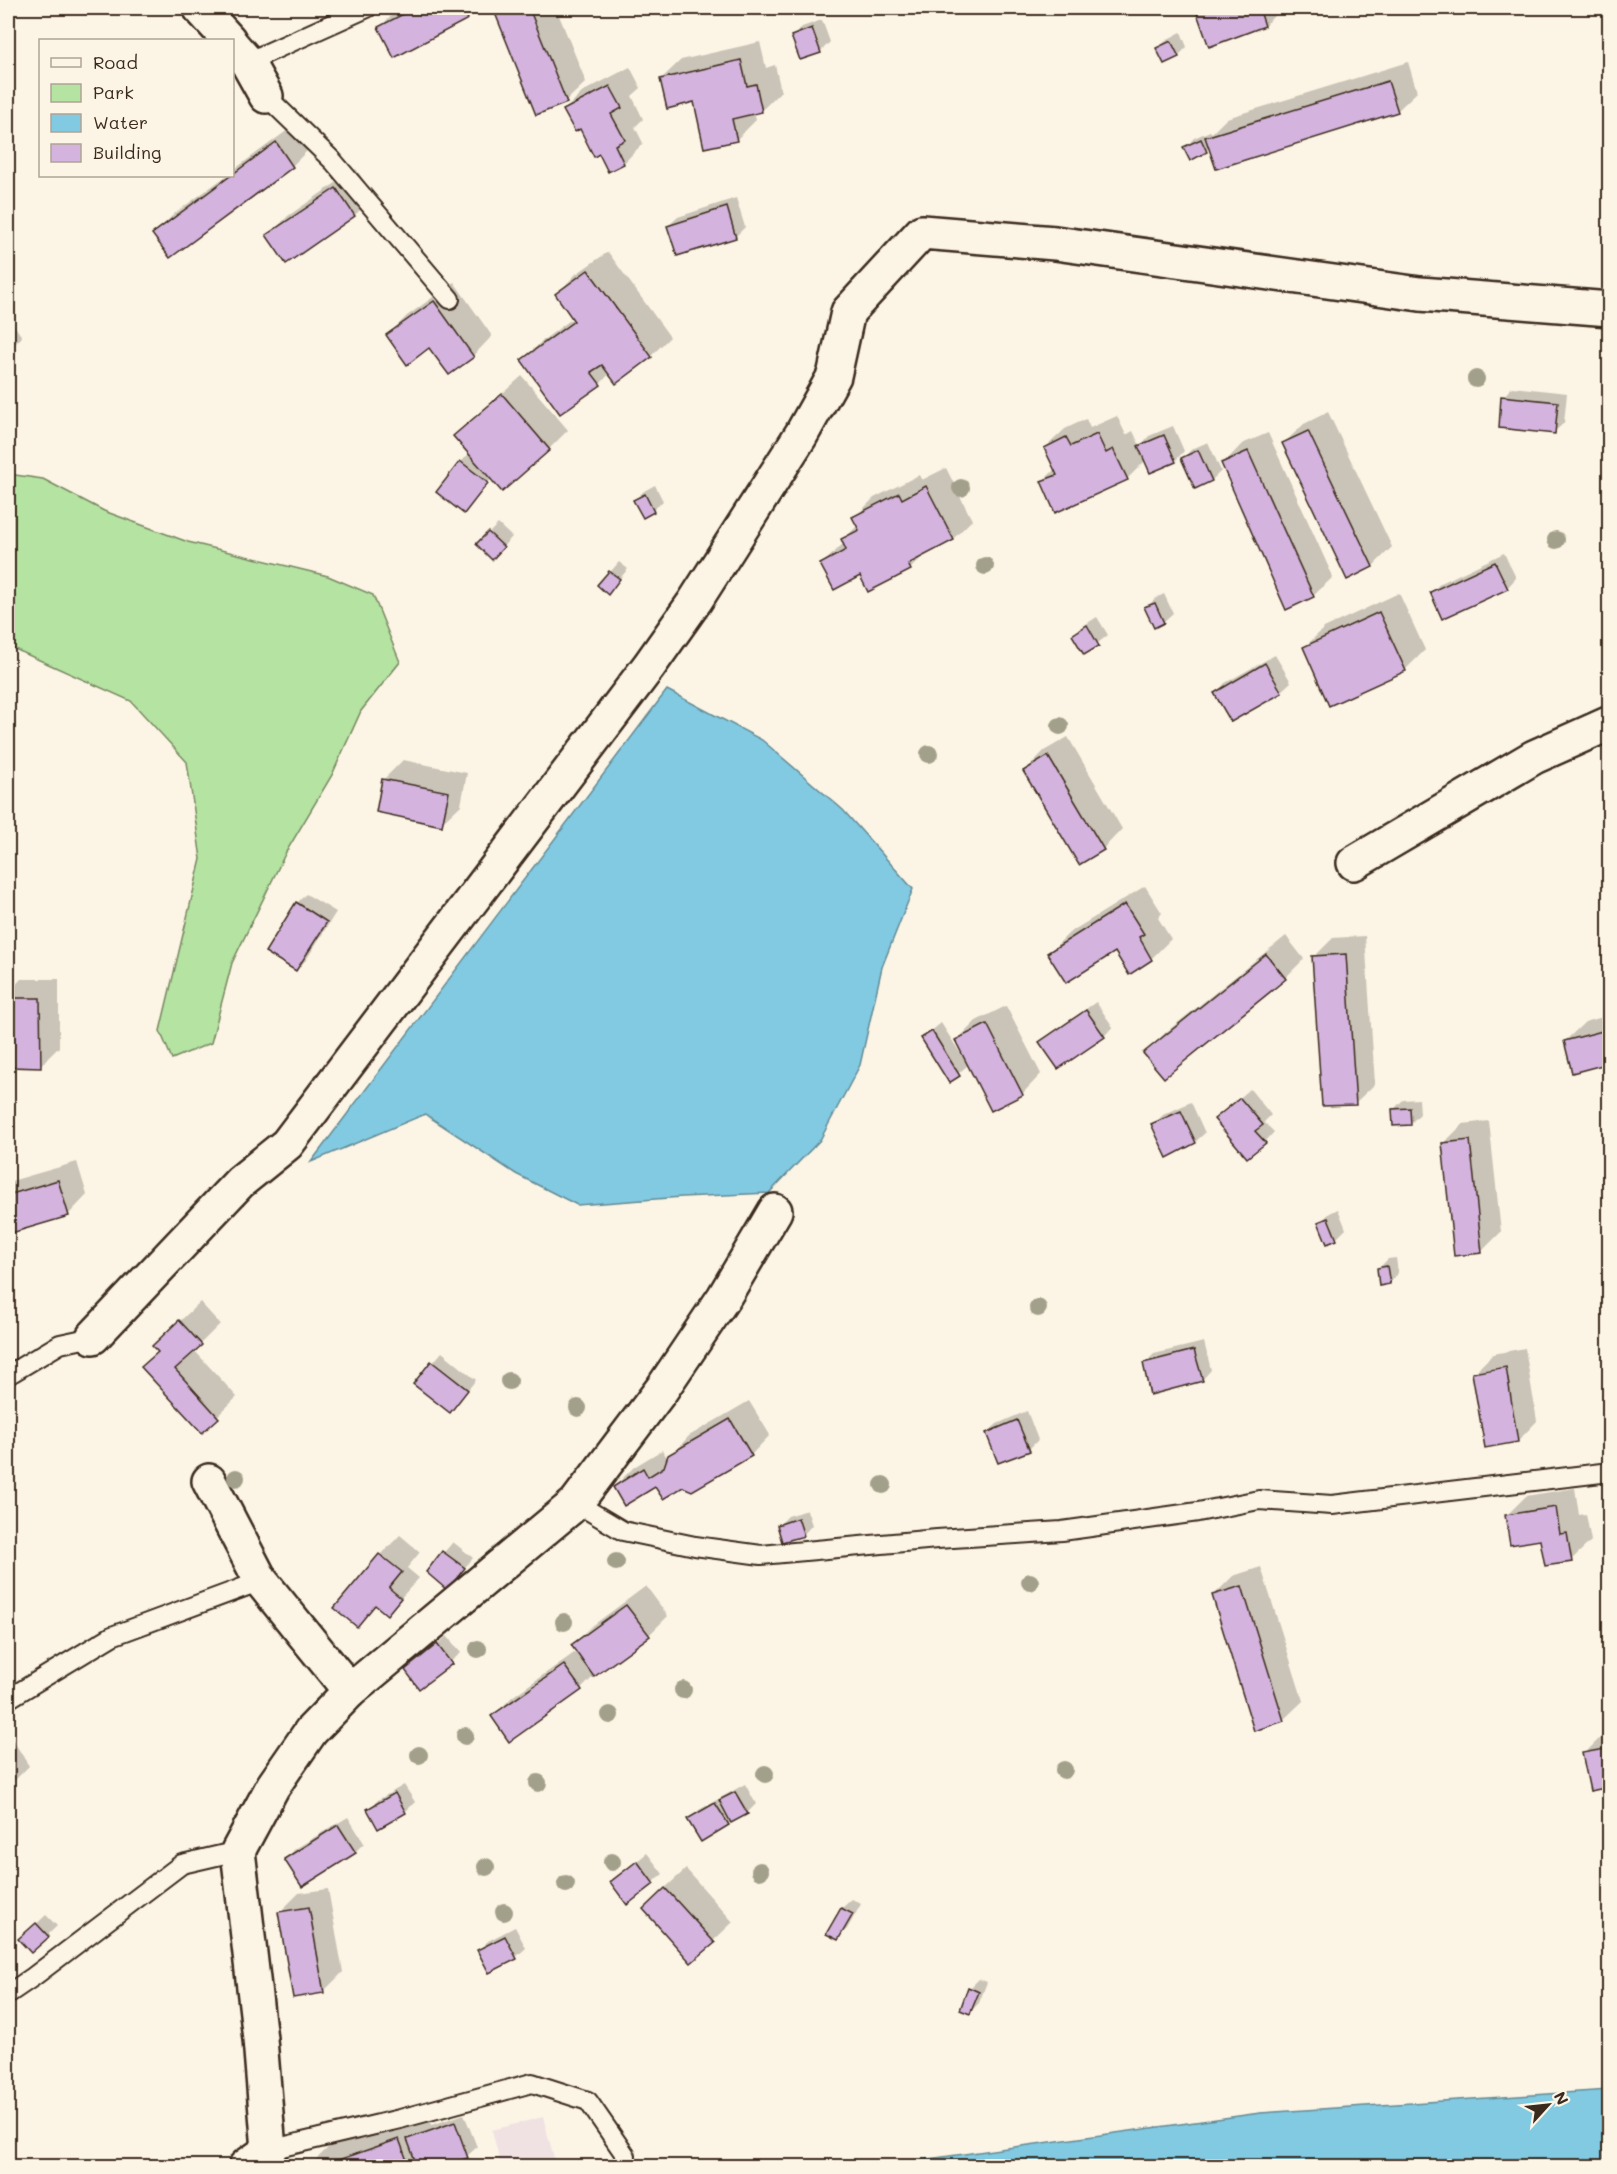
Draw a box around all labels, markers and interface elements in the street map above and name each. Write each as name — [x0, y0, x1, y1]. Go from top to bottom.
legend — [39, 39, 234, 177]
text: Road — [93, 50, 138, 74]
text: Park — [93, 80, 134, 104]
text: Water — [93, 110, 148, 134]
text: Building — [93, 140, 161, 164]
north arrow — [1518, 2075, 1578, 2135]
text: N — [1550, 2088, 1574, 2108]

